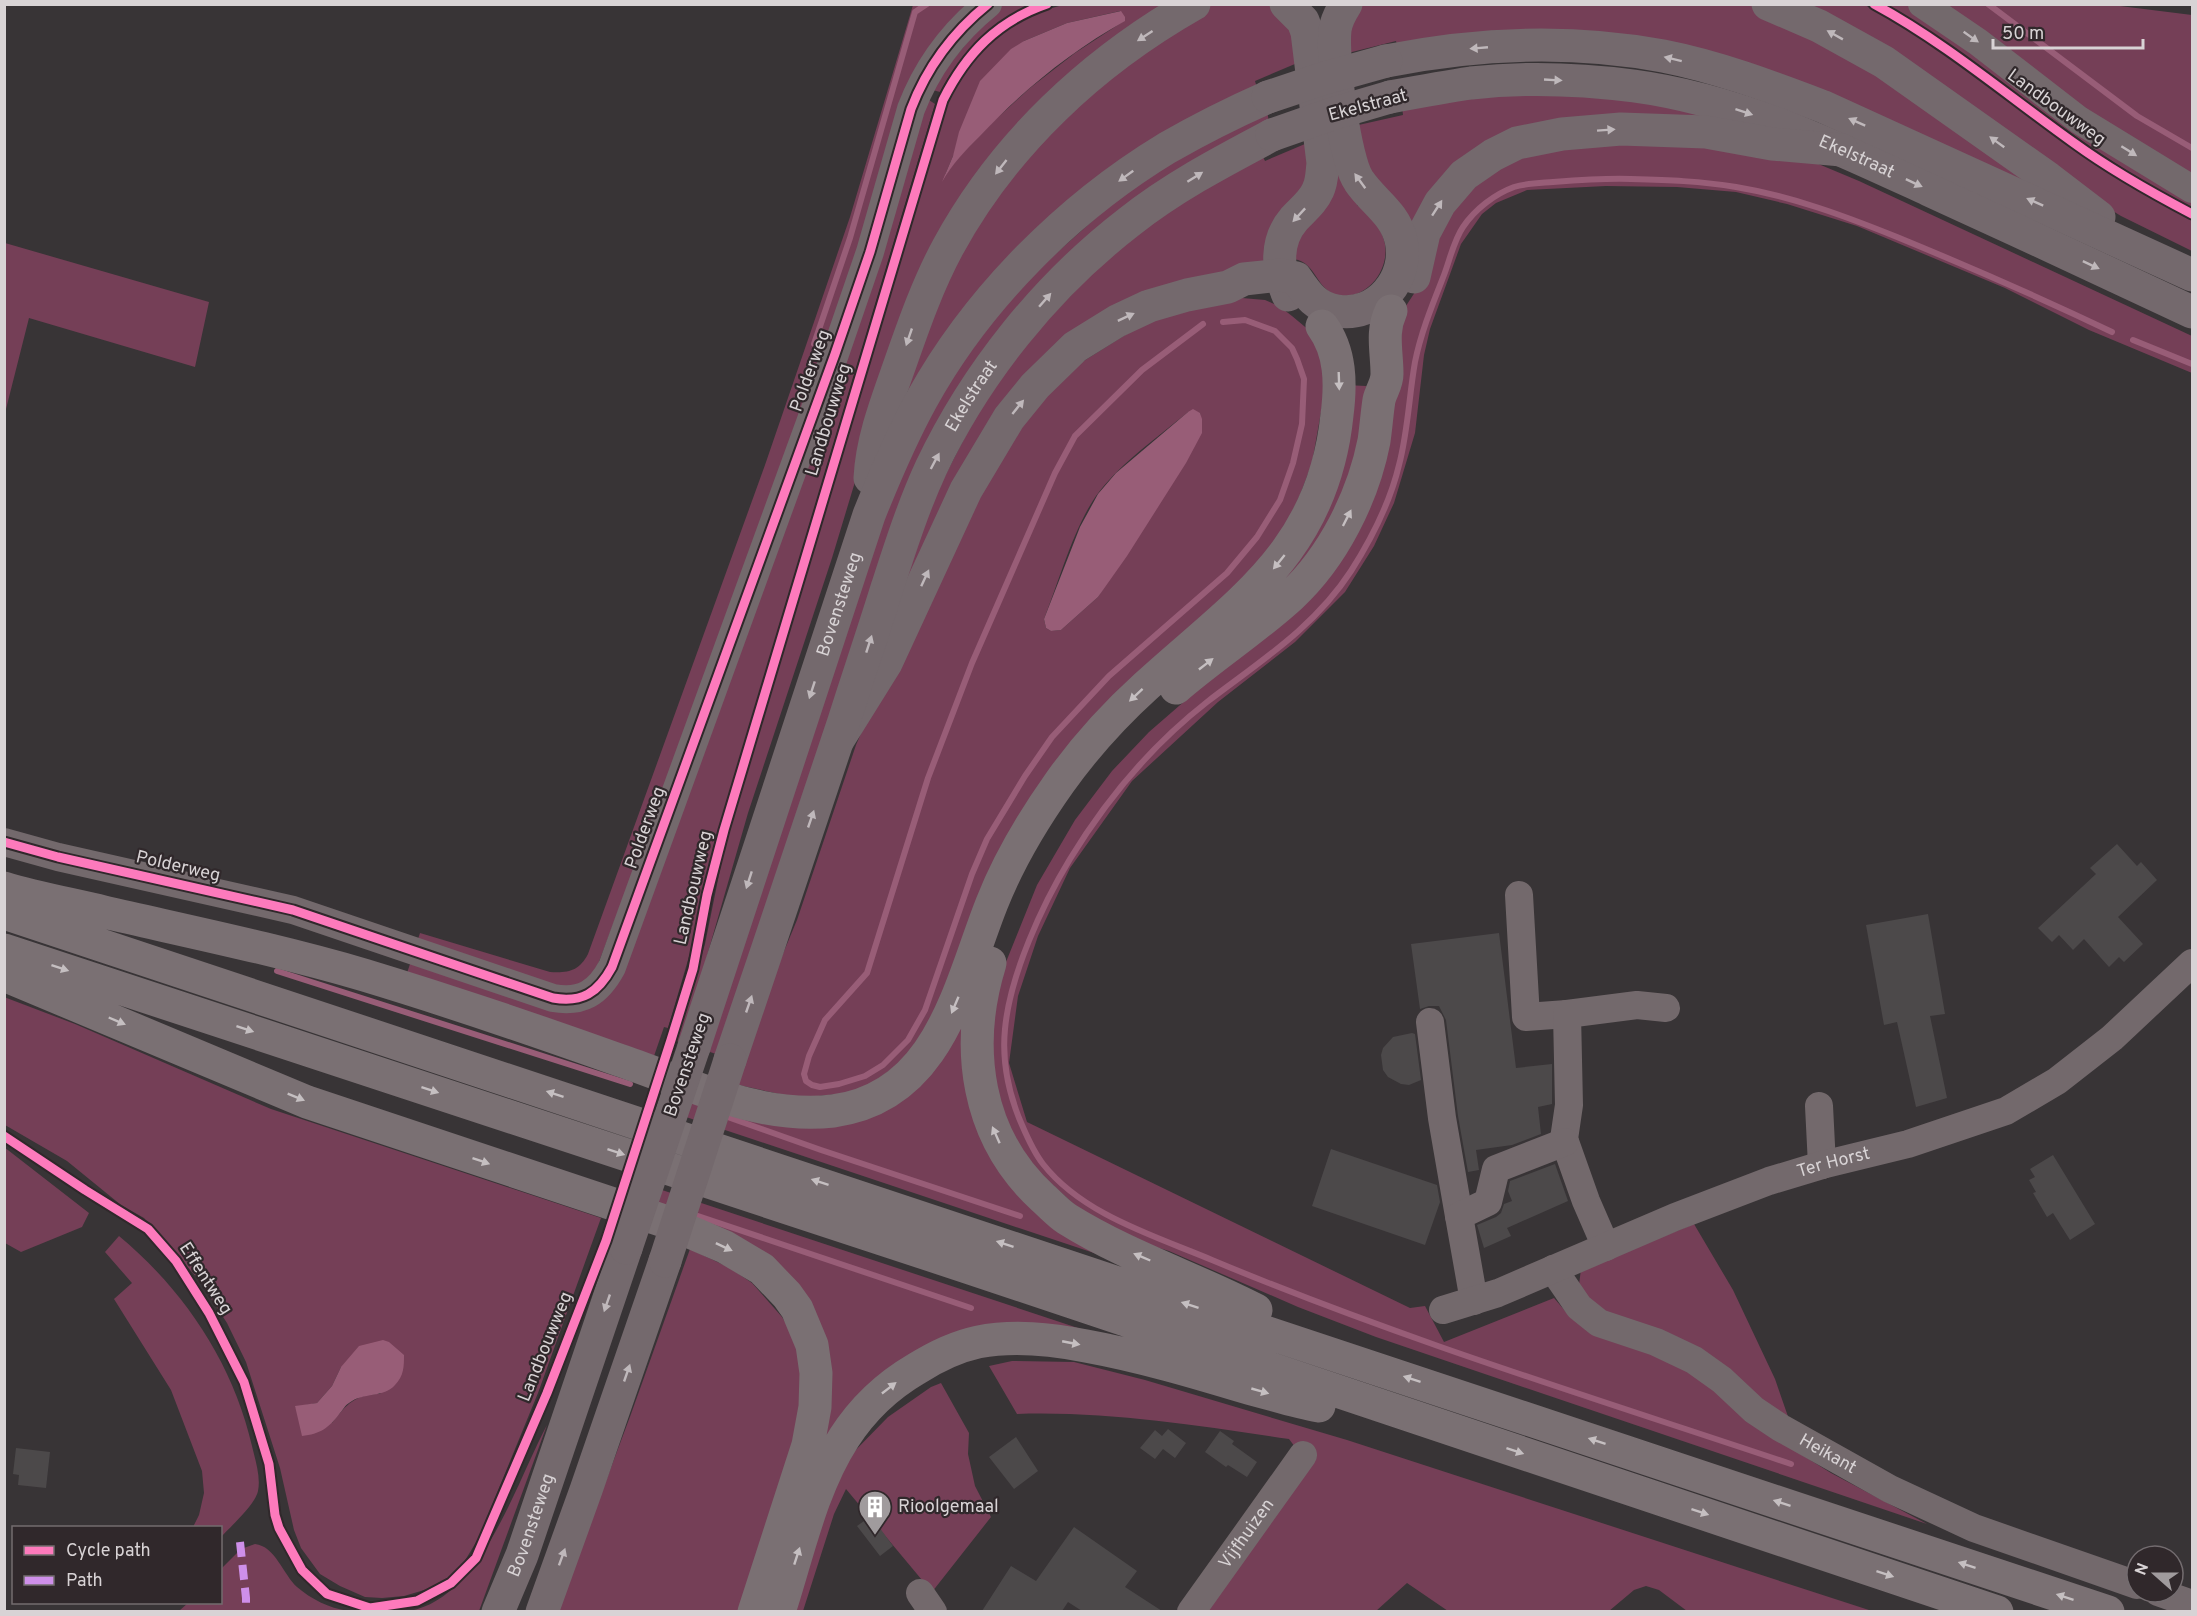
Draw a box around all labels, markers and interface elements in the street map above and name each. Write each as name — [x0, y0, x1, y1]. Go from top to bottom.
scale bar — [1993, 12, 2143, 50]
text: 50 m — [2002, 23, 2044, 46]
one-way arrow — [1137, 30, 1153, 41]
one-way arrow — [1826, 30, 1843, 40]
one-way arrow — [1963, 31, 1979, 42]
one-way arrow — [1469, 43, 1488, 53]
one-way arrow — [1664, 53, 1682, 63]
street label: Landbouwweg — [2002, 64, 2110, 152]
one-way arrow — [1543, 76, 1562, 85]
street label: Ekelstraat — [1326, 84, 1410, 128]
one-way arrow — [1735, 108, 1753, 118]
one-way arrow — [1847, 117, 1865, 127]
one-way arrow — [1597, 125, 1616, 135]
street label: Ekelstraat — [1815, 130, 1898, 184]
one-way arrow — [1990, 136, 2006, 148]
one-way arrow — [2120, 146, 2137, 157]
one-way arrow — [996, 159, 1008, 174]
one-way arrow — [1118, 170, 1134, 182]
one-way arrow — [1187, 172, 1203, 183]
one-way arrow — [1354, 173, 1366, 189]
one-way arrow — [1905, 179, 1923, 188]
one-way arrow — [2026, 198, 2043, 207]
one-way arrow — [1432, 200, 1443, 216]
one-way arrow — [1292, 207, 1306, 221]
one-way arrow — [2083, 260, 2100, 269]
one-way arrow — [1038, 293, 1052, 308]
one-way arrow — [1117, 312, 1134, 321]
street label: Polderweg — [785, 327, 837, 415]
one-way arrow — [904, 328, 914, 346]
street label: Ekelstraat — [940, 356, 1003, 436]
street label: Landbouwweg — [801, 361, 857, 479]
one-way arrow — [1334, 371, 1343, 390]
one-way arrow — [1012, 399, 1025, 415]
one-way arrow — [930, 452, 940, 469]
one-way arrow — [1342, 510, 1351, 527]
street label: Bovensteweg — [812, 549, 867, 659]
one-way arrow — [1273, 555, 1285, 570]
one-way arrow — [921, 569, 930, 586]
one-way arrow — [865, 635, 874, 653]
one-way arrow — [1199, 658, 1214, 670]
one-way arrow — [807, 681, 816, 699]
one-way arrow — [1129, 688, 1144, 702]
street label: Polderweg — [620, 784, 672, 872]
one-way arrow — [807, 810, 816, 828]
street label: Landbouwweg — [670, 829, 718, 947]
street label: Polderweg — [134, 846, 222, 888]
one-way arrow — [744, 872, 754, 890]
one-way arrow — [51, 964, 69, 973]
one-way arrow — [744, 995, 754, 1013]
one-way arrow — [950, 996, 960, 1014]
street label: Bovensteweg — [660, 1010, 716, 1120]
one-way arrow — [108, 1016, 126, 1026]
one-way arrow — [236, 1025, 254, 1035]
one-way arrow — [421, 1086, 439, 1096]
one-way arrow — [546, 1089, 564, 1099]
one-way arrow — [287, 1093, 305, 1103]
one-way arrow — [992, 1127, 1001, 1144]
street label: Ter Horst — [1794, 1142, 1872, 1183]
one-way arrow — [607, 1147, 625, 1157]
one-way arrow — [472, 1156, 490, 1166]
one-way arrow — [811, 1177, 829, 1186]
street label: Effentweg — [173, 1238, 237, 1320]
one-way arrow — [996, 1238, 1014, 1248]
one-way arrow — [715, 1242, 732, 1251]
one-way arrow — [1133, 1252, 1151, 1261]
street label: Landbouwweg — [514, 1289, 578, 1405]
one-way arrow — [602, 1294, 612, 1312]
one-way arrow — [1181, 1300, 1199, 1309]
one-way arrow — [1062, 1339, 1081, 1348]
one-way arrow — [623, 1364, 632, 1382]
one-way arrow — [1403, 1374, 1421, 1383]
one-way arrow — [881, 1381, 897, 1394]
one-way arrow — [1251, 1387, 1269, 1396]
street label: Heikant — [1795, 1429, 1861, 1479]
one-way arrow — [1588, 1436, 1606, 1445]
one-way arrow — [1506, 1447, 1524, 1456]
street label: Bovensteweg — [502, 1470, 560, 1581]
building icon: Rioolgemaal — [857, 1489, 893, 1536]
street label: Vijfhuizen — [1214, 1494, 1280, 1574]
place label: Rioolgemaal — [898, 1496, 999, 1519]
one-way arrow — [1773, 1497, 1791, 1507]
one-way arrow — [1691, 1508, 1709, 1518]
legend — [12, 1526, 222, 1604]
text: Cycle path — [66, 1540, 151, 1563]
north arrow — [2125, 1544, 2185, 1604]
one-way arrow — [793, 1547, 802, 1565]
one-way arrow — [558, 1548, 568, 1566]
one-way arrow — [1958, 1559, 1976, 1569]
text: N — [2131, 1560, 2154, 1578]
text: Path — [66, 1570, 103, 1593]
one-way arrow — [1876, 1570, 1894, 1579]
one-way arrow — [2056, 1592, 2074, 1602]

